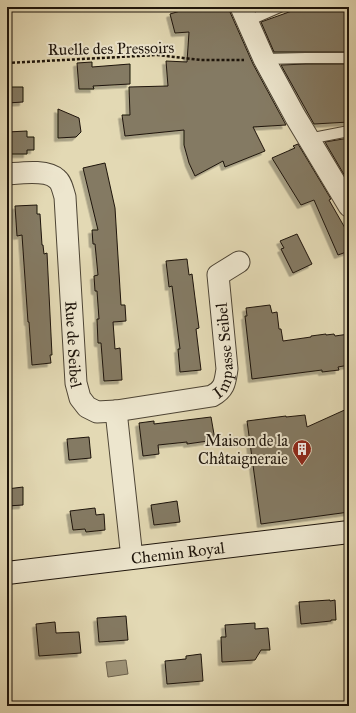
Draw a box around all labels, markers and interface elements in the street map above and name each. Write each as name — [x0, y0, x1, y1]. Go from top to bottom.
street label: Ruelle des Pressoirs — [47, 38, 175, 59]
street label: Rue de Seibel — [61, 300, 86, 391]
street label: Impasse Seibel — [209, 301, 237, 402]
place label: Maison de la Châtaigneraie — [198, 431, 288, 469]
building icon: Maison de la Châtaigneraie — [291, 438, 313, 466]
street label: Chemin Royal — [130, 538, 226, 568]

